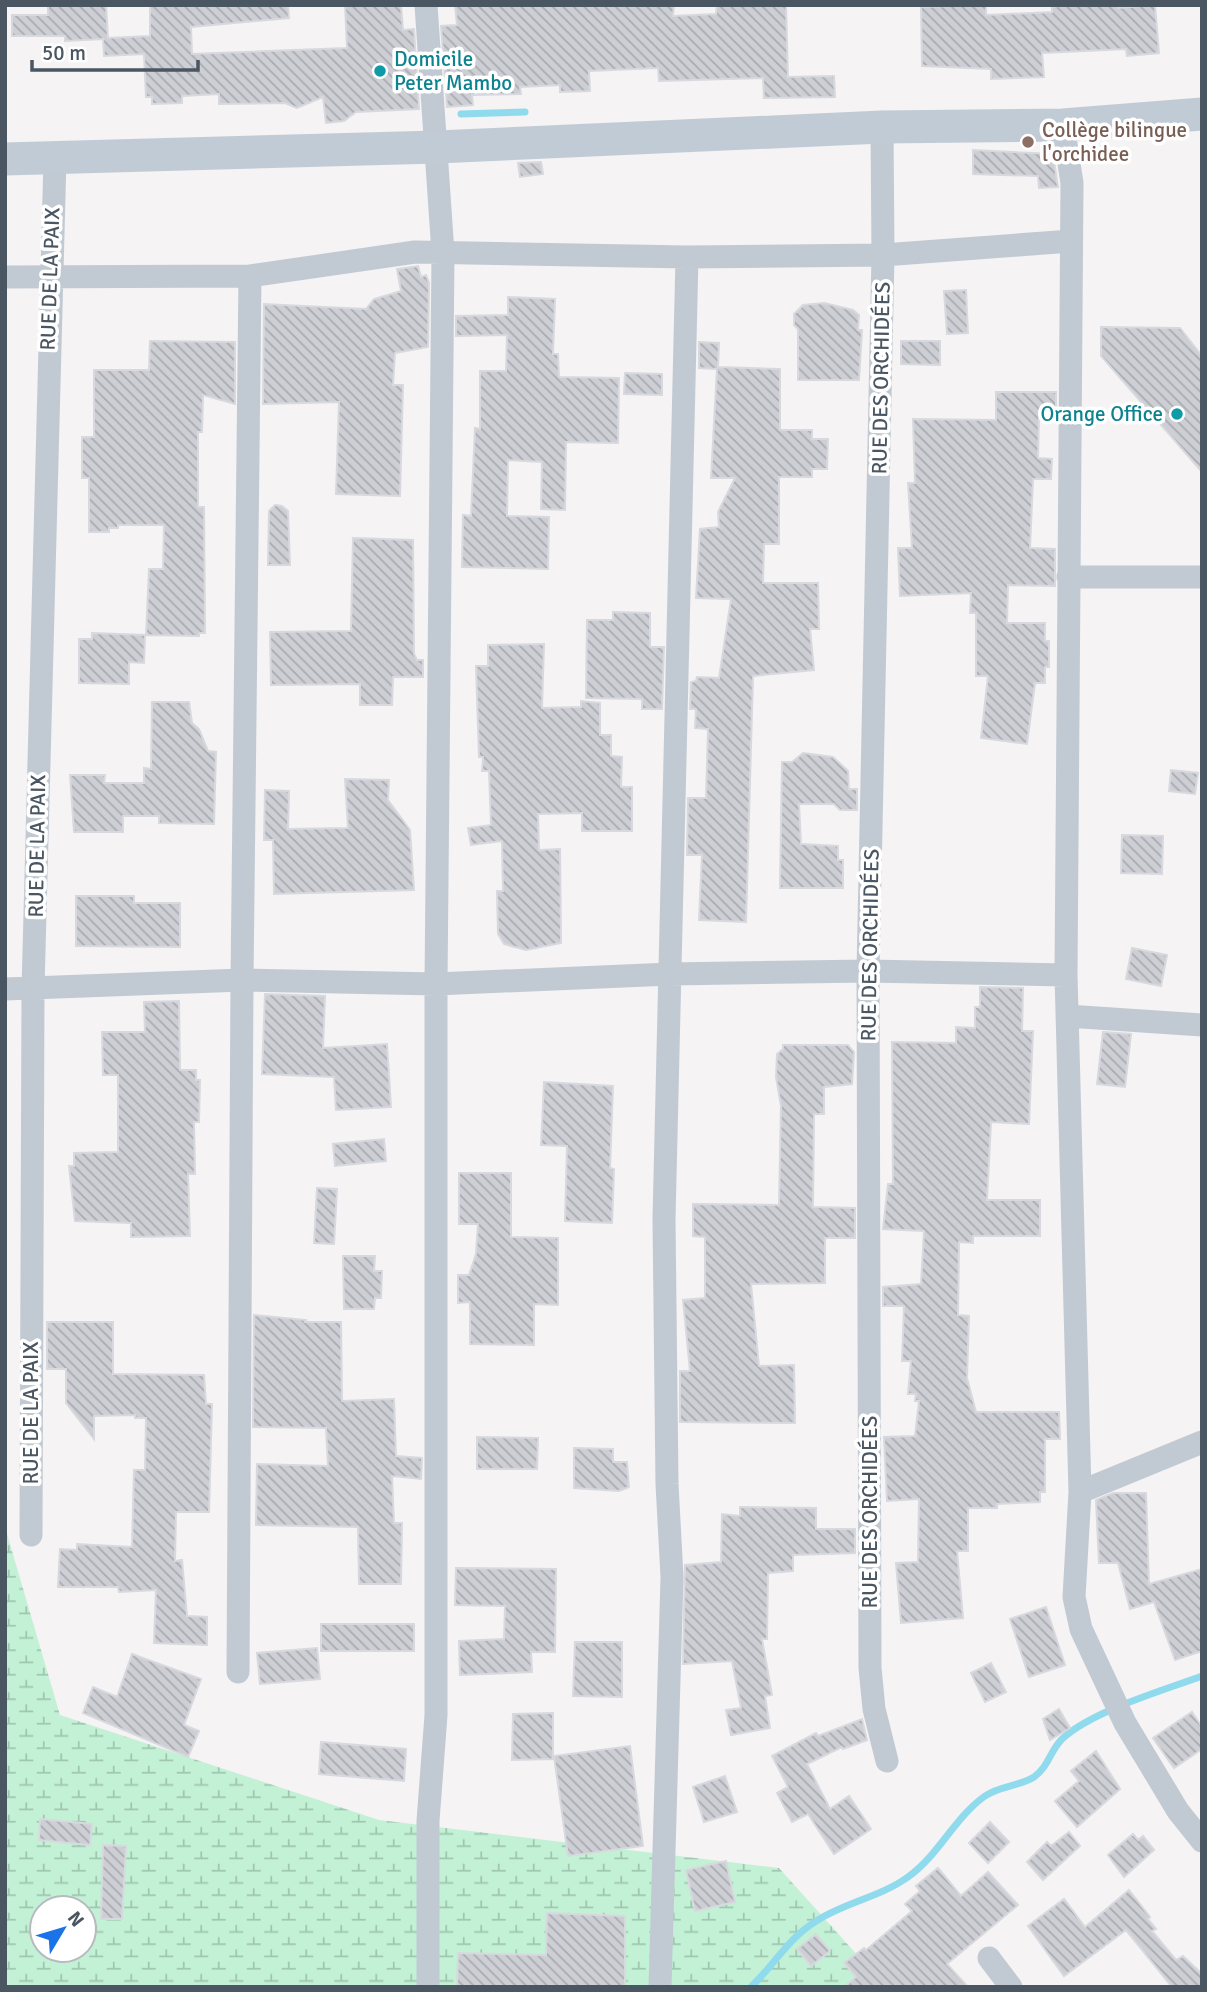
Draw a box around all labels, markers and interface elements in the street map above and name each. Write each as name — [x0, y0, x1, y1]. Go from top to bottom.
scale bar — [32, 28, 198, 72]
text: 50 m — [42, 40, 86, 66]
place label: Domicile Peter Mambo — [394, 46, 512, 96]
marker: Domicile Peter Mambo — [372, 63, 388, 79]
place label: Collège bilingue l'orchidee — [1042, 117, 1187, 167]
marker: Collège bilingue l'orchidee — [1020, 134, 1036, 150]
street label: RUE DE LA PAIX — [35, 207, 65, 351]
street label: RUE DES ORCHIDÉES — [866, 281, 896, 475]
place label: Orange Office — [1040, 401, 1163, 427]
marker: Orange Office — [1169, 406, 1185, 422]
street label: RUE DE LA PAIX — [23, 774, 51, 918]
street label: RUE DES ORCHIDÉES — [855, 848, 885, 1042]
street label: RUE DE LA PAIX — [18, 1341, 44, 1485]
street label: RUE DES ORCHIDÉES — [857, 1416, 883, 1608]
north arrow — [28, 1894, 98, 1964]
text: N — [62, 1907, 89, 1932]

